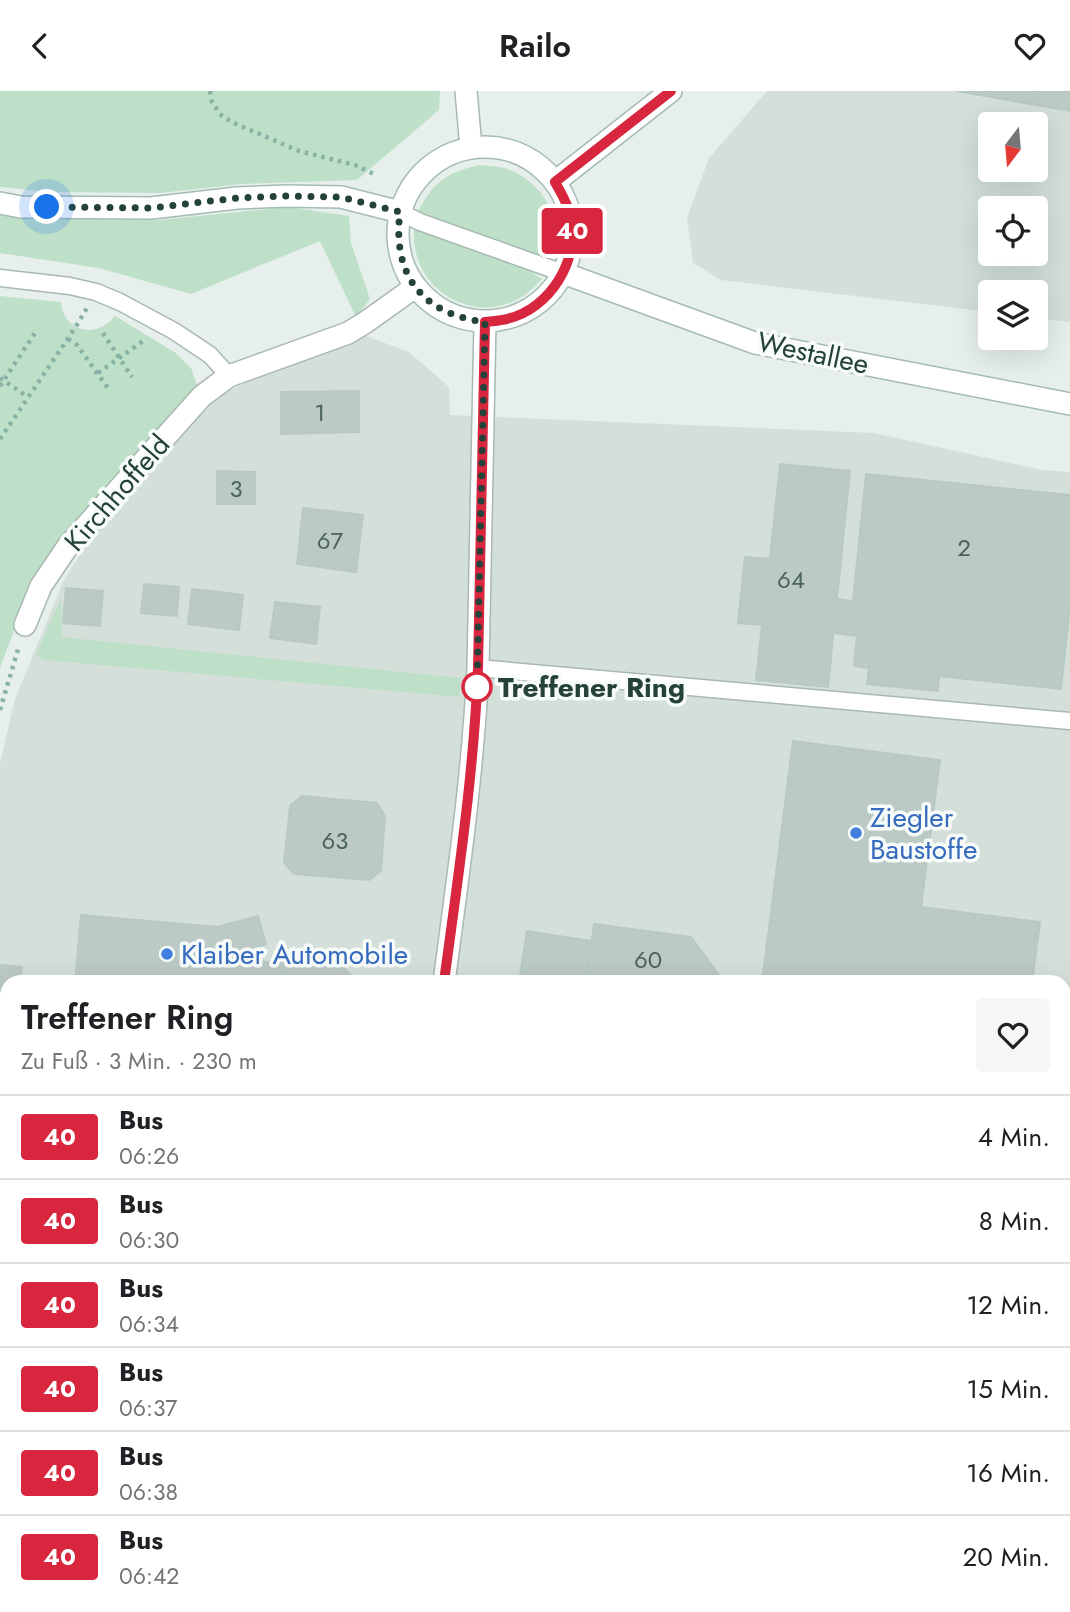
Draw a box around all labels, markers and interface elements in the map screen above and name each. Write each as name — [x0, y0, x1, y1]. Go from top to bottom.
text: Railo — [499, 23, 571, 69]
icon: back — [21, 27, 59, 65]
icon: heart — [1011, 27, 1049, 65]
north arrow — [978, 112, 1048, 182]
map controls — [978, 112, 1048, 350]
your location — [29, 189, 64, 224]
button: locate — [978, 196, 1048, 266]
line badge: 40 — [540, 208, 604, 254]
text: 40 — [556, 213, 588, 248]
button: layers — [978, 280, 1048, 350]
street label: Westallee — [753, 321, 873, 385]
house number: 1 — [315, 395, 325, 430]
street label: Kirchhoffeld — [55, 426, 179, 560]
house number: 3 — [229, 471, 243, 506]
house number: 67 — [317, 523, 344, 558]
house number: 2 — [957, 530, 971, 565]
house number: 64 — [777, 562, 805, 597]
place label: Treffener Ring — [498, 667, 685, 708]
marker: Treffener Ring — [462, 672, 492, 702]
place label: Ziegler Baustoffe — [870, 797, 978, 870]
house number: 63 — [322, 823, 348, 858]
marker: Ziegler Baustoffe — [848, 825, 864, 841]
place label: Klaiber Automobile — [181, 934, 408, 975]
house number: 60 — [634, 942, 662, 977]
marker: Klaiber Automobile — [159, 946, 175, 962]
text: Treffener Ring — [21, 994, 234, 1041]
button: heart — [976, 998, 1050, 1072]
text: Zu Fuß · 3 Min. · 230 m — [21, 1044, 257, 1078]
text: Bus — [119, 1101, 163, 1139]
text: 4 Min. — [978, 1118, 1050, 1156]
text: 40 — [43, 1119, 76, 1154]
text: 06:26 — [119, 1139, 179, 1173]
text: Bus — [119, 1185, 163, 1223]
text: 8 Min. — [979, 1202, 1050, 1240]
text: 40 — [43, 1203, 76, 1238]
text: 06:30 — [119, 1223, 179, 1257]
text: Bus — [119, 1269, 163, 1307]
text: 12 Min. — [966, 1286, 1050, 1324]
text: 40 — [43, 1287, 76, 1322]
text: 06:34 — [119, 1307, 179, 1341]
text: Bus — [119, 1353, 163, 1391]
text: 15 Min. — [967, 1370, 1050, 1408]
text: 40 — [43, 1371, 76, 1406]
text: 06:37 — [119, 1391, 177, 1425]
text: Bus — [119, 1437, 163, 1475]
text: 16 Min. — [966, 1454, 1050, 1492]
text: 40 — [43, 1455, 76, 1490]
text: 06:38 — [119, 1475, 178, 1509]
text: Bus — [119, 1521, 163, 1559]
text: 20 Min. — [963, 1538, 1050, 1576]
text: 40 — [43, 1539, 76, 1574]
text: 06:42 — [119, 1559, 179, 1593]

